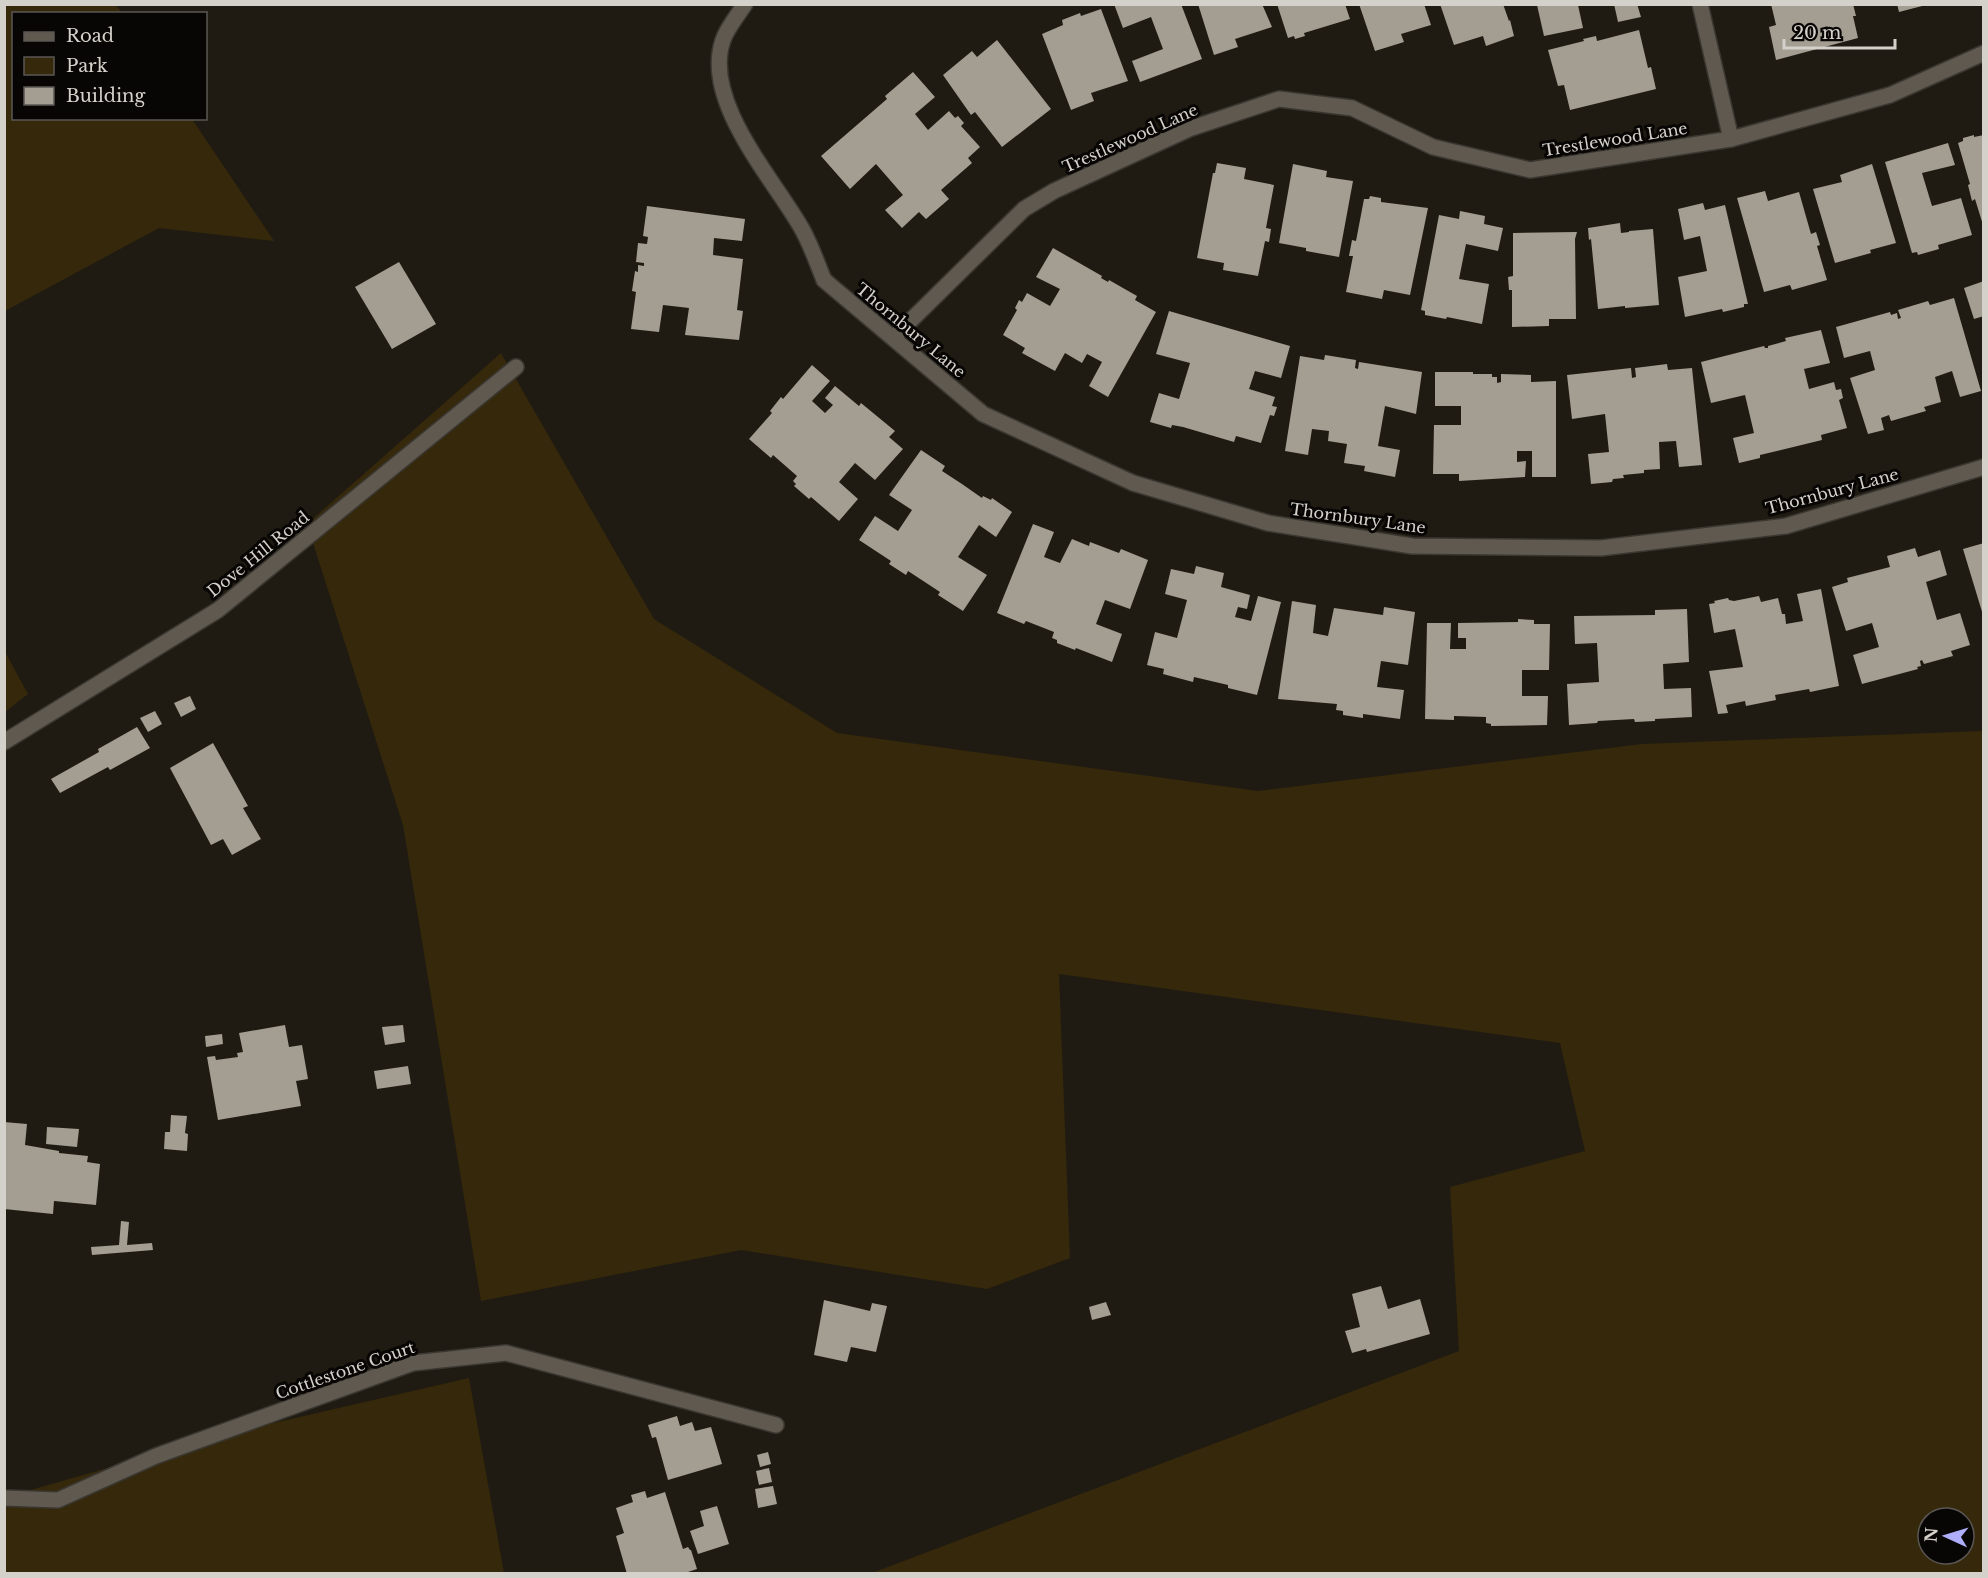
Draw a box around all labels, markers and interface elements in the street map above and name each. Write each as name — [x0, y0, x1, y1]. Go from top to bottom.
legend — [12, 12, 207, 120]
scale bar — [1784, 12, 1895, 50]
text: 20 m — [1793, 22, 1841, 44]
text: Road — [66, 25, 114, 47]
text: Park — [66, 55, 108, 77]
text: Building — [66, 85, 145, 107]
street label: Trestlewood Lane — [1059, 99, 1201, 177]
street label: Trestlewood Lane — [1541, 118, 1689, 160]
street label: Thornbury Lane — [852, 278, 970, 382]
street label: Thornbury Lane — [1763, 464, 1901, 518]
street label: Thornbury Lane — [1289, 499, 1427, 537]
street label: Dove Hill Road — [203, 507, 313, 601]
street label: Cottlestone Court — [273, 1337, 417, 1403]
north arrow — [1916, 1506, 1976, 1566]
text: N — [1921, 1527, 1942, 1543]

